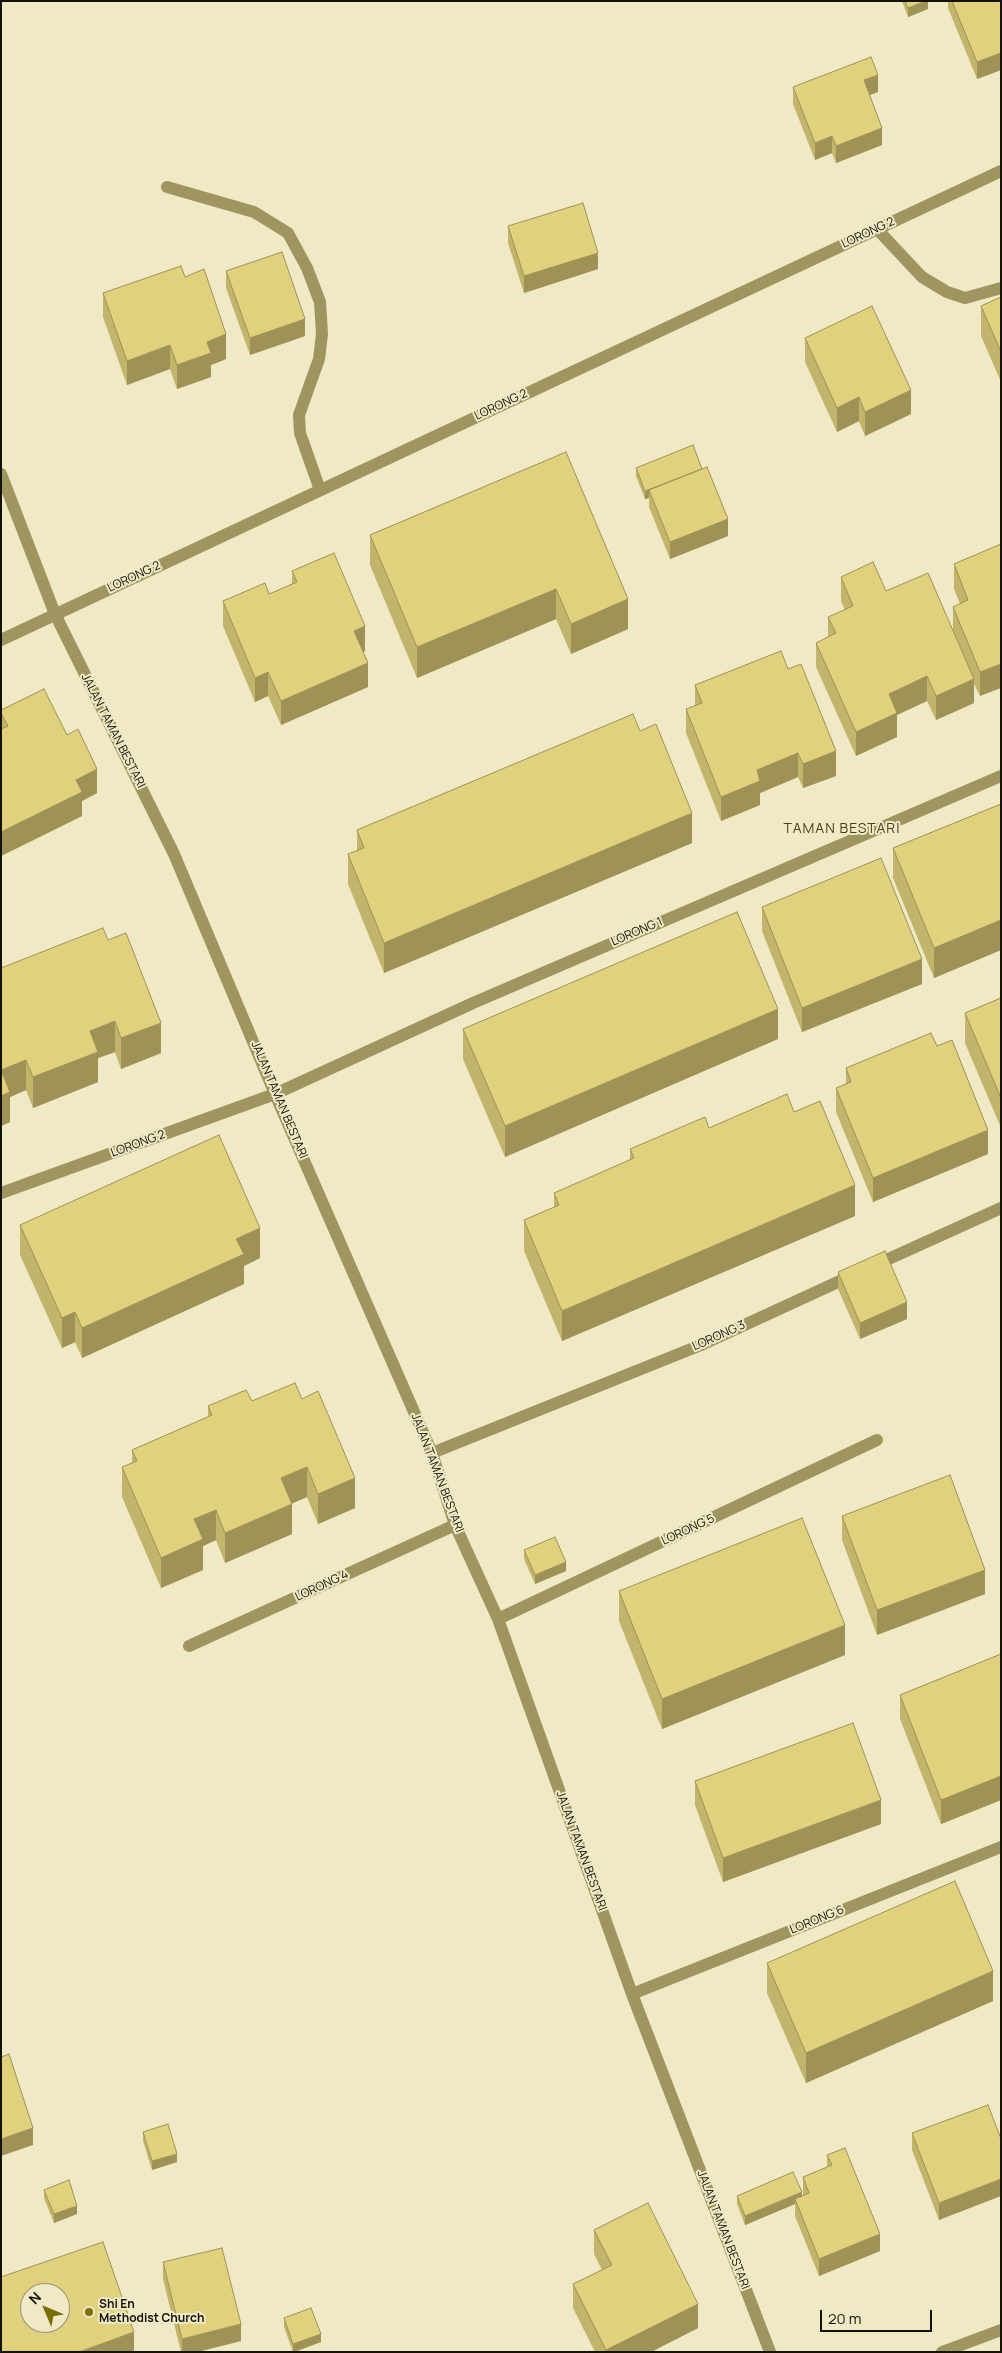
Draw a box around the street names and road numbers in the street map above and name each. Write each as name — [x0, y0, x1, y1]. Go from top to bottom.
street label: LORONG 2 — [839, 214, 897, 252]
street label: LORONG 2 — [472, 386, 530, 424]
street label: LORONG 2 — [105, 558, 163, 596]
street label: JALAN TAMAN BESTARI — [78, 671, 148, 791]
street label: LORONG 1 — [609, 915, 665, 949]
street label: JALAN TAMAN BESTARI — [248, 1039, 310, 1161]
street label: LORONG 2 — [109, 1128, 167, 1160]
street label: LORONG 3 — [690, 1318, 748, 1354]
street label: JALAN TAMAN BESTARI — [408, 1411, 466, 1535]
street label: LORONG 5 — [659, 1511, 717, 1549]
street label: LORONG 4 — [293, 1567, 351, 1605]
street label: JALAN TAMAN BESTARI — [553, 1789, 609, 1913]
street label: LORONG 6 — [788, 1903, 846, 1937]
street label: JALAN TAMAN BESTARI — [694, 2168, 752, 2292]

